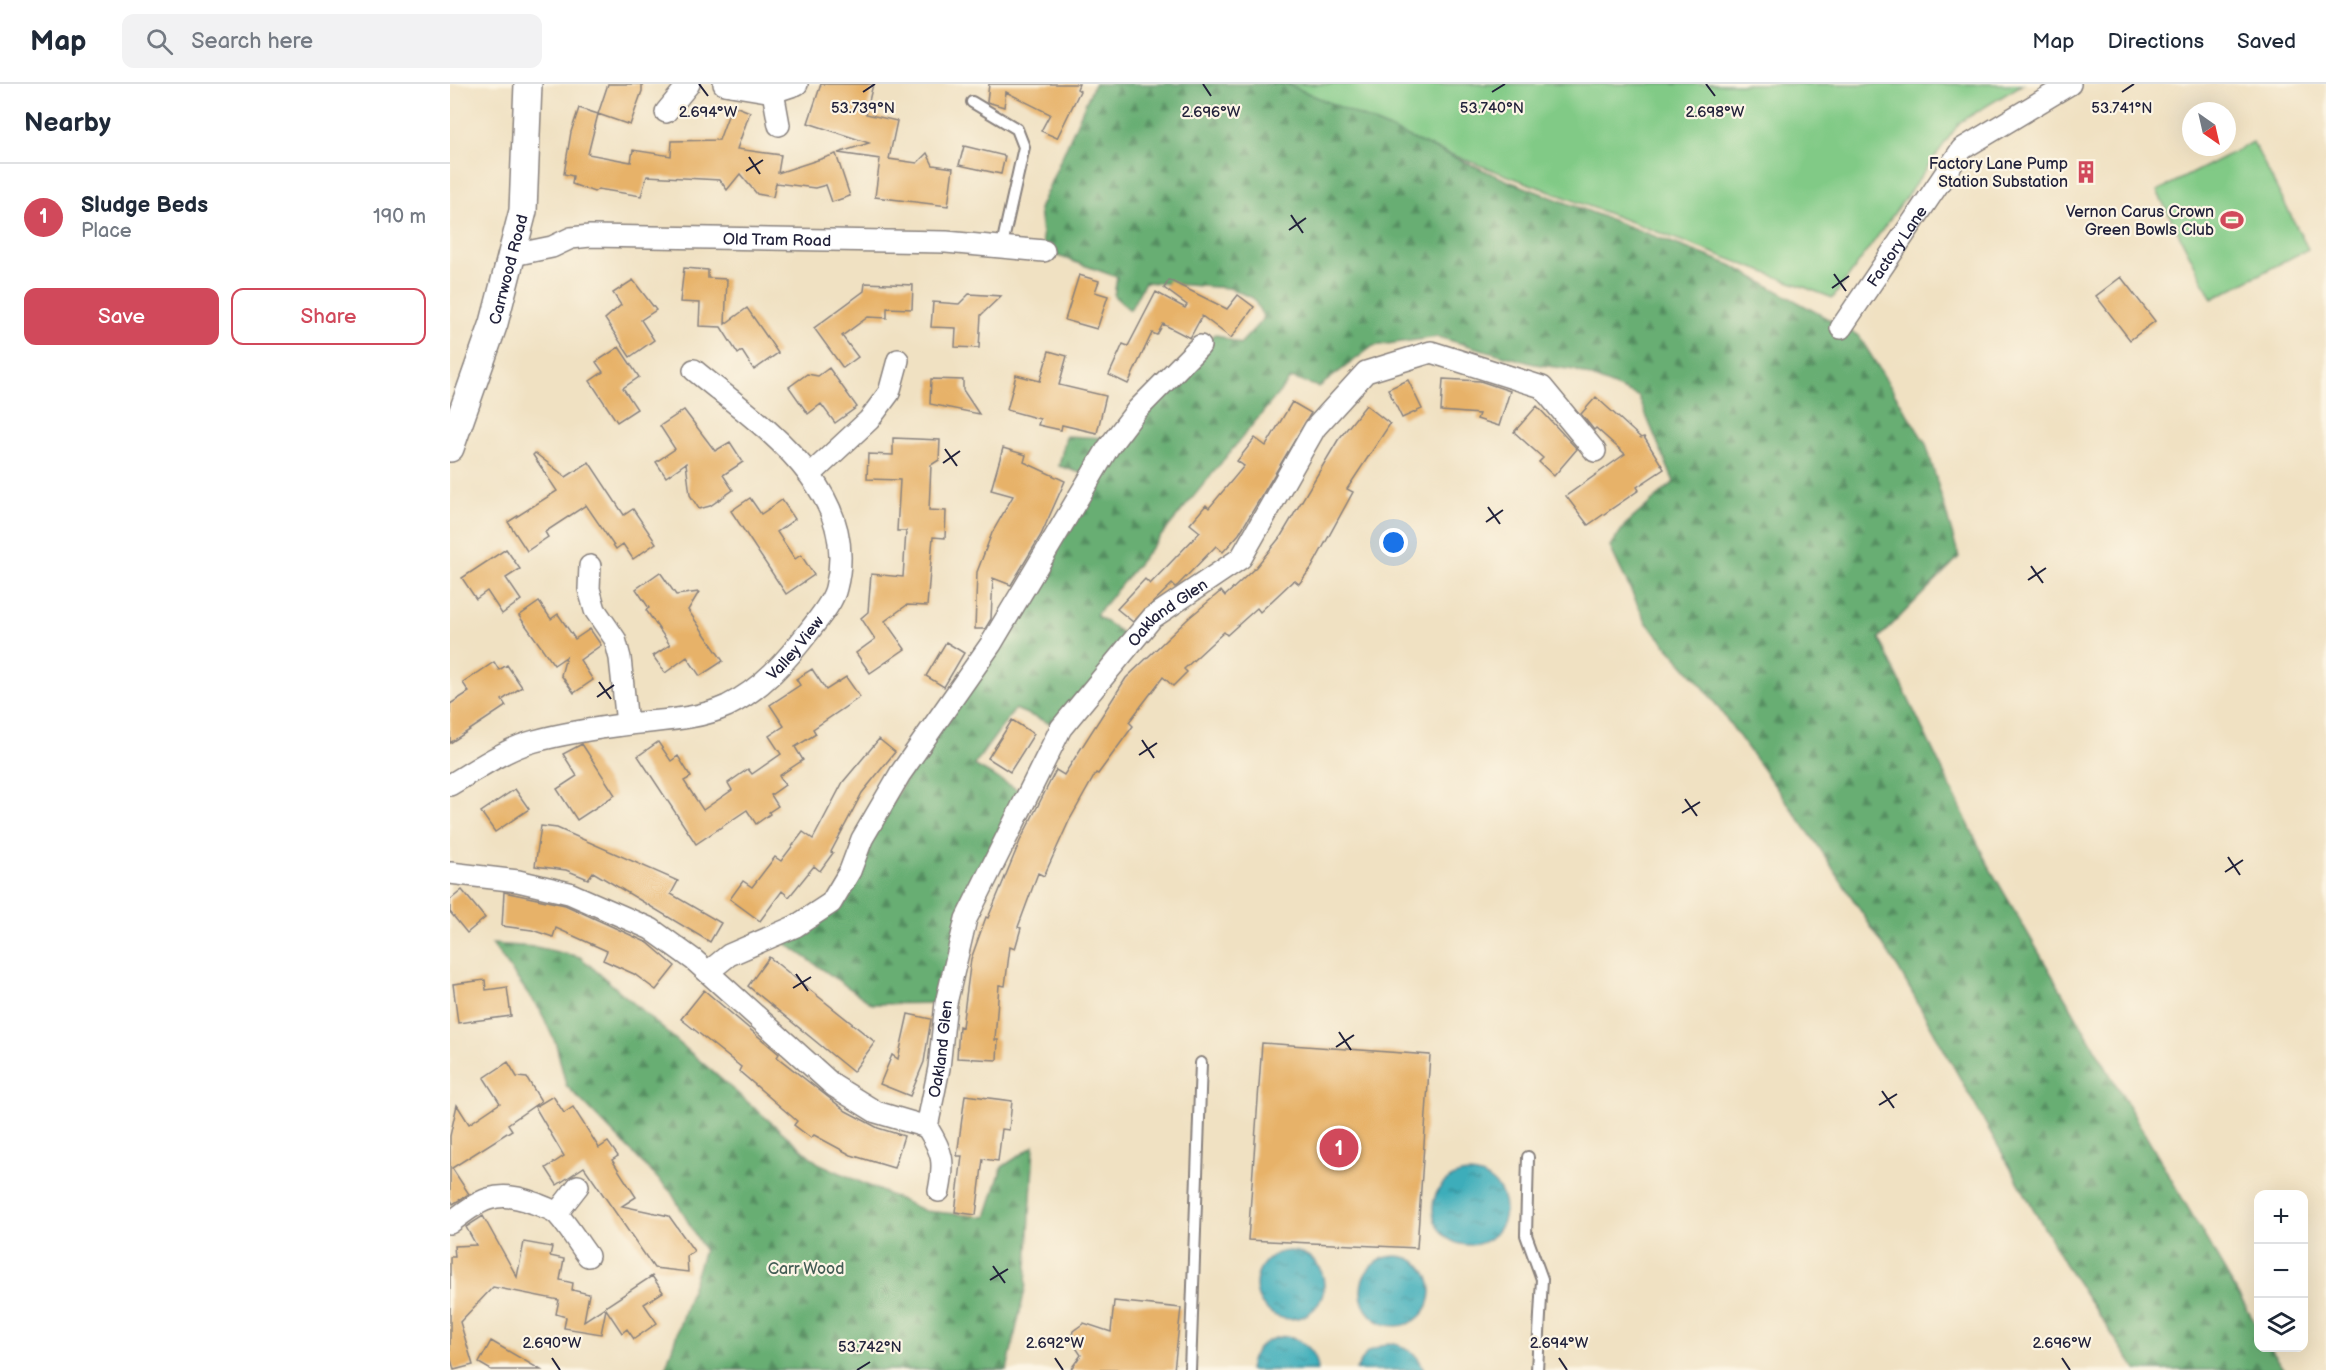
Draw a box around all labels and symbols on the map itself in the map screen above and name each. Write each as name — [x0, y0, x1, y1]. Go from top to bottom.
text: 53.739°N — [831, 99, 895, 118]
text: 53.740°N — [1460, 99, 1524, 118]
text: 53.741°N — [2091, 99, 2153, 118]
north arrow — [2182, 102, 2236, 156]
text: 2.694°W — [679, 103, 738, 122]
text: 2.696°W — [1181, 103, 1241, 122]
text: 2.698°W — [1686, 103, 1745, 122]
place label: Factory Lane Pump Station Substation — [1929, 155, 2068, 192]
building icon: Factory Lane Pump Station Substation — [2073, 159, 2099, 185]
street label: Factory Lane — [1864, 202, 1932, 291]
place label: Vernon Carus Crown Green Bowls Club — [2066, 203, 2214, 240]
sports icon: Vernon Carus Crown Green Bowls Club — [2219, 207, 2245, 233]
street label: Carrwood Road — [486, 213, 533, 327]
street label: Old Tram Road — [723, 230, 831, 251]
your location — [1379, 528, 1408, 557]
street label: Oakland Glen — [1124, 575, 1212, 651]
street label: Valley View — [763, 613, 828, 685]
street label: Oakland Glen — [925, 999, 957, 1099]
pin: 1 — [1320, 1126, 1358, 1170]
park label: Carr Wood — [768, 1260, 844, 1279]
text: 2.690°W — [522, 1334, 582, 1353]
text: 2.692°W — [1026, 1334, 1085, 1353]
text: 2.694°W — [1530, 1334, 1589, 1353]
text: 2.696°W — [2032, 1334, 2092, 1353]
text: 53.742°N — [838, 1338, 902, 1357]

